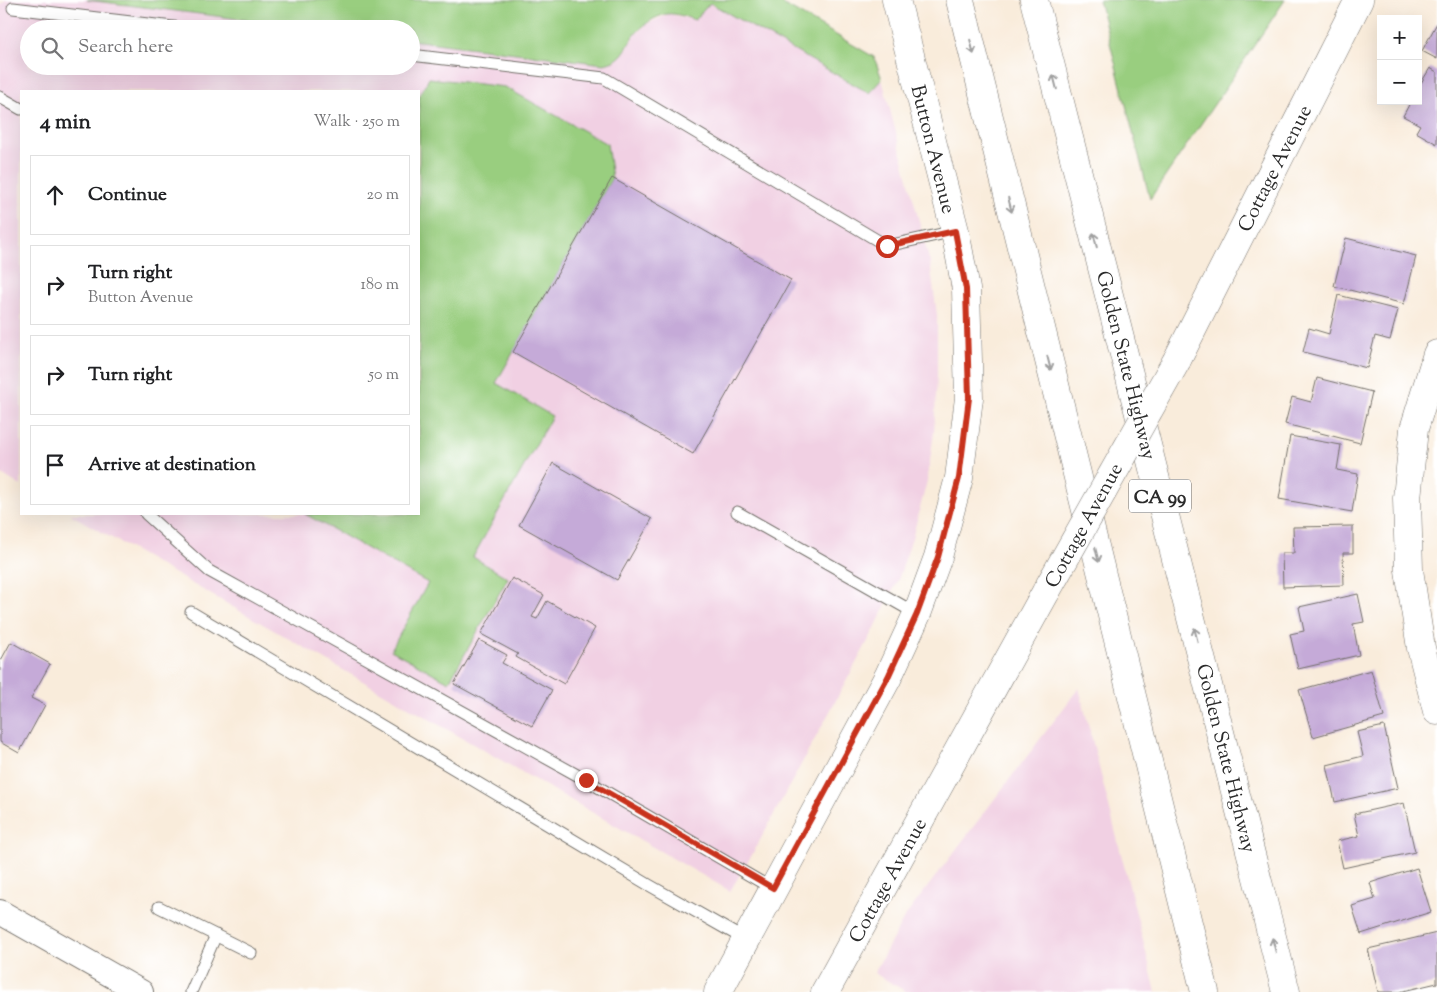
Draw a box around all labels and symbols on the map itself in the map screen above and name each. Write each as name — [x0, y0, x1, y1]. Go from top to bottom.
one-way arrow — [967, 39, 977, 55]
one-way arrow — [1050, 75, 1059, 91]
street label: Button Avenue — [902, 82, 962, 217]
street label: Cottage Avenue — [1232, 101, 1321, 238]
one-way arrow — [1006, 197, 1015, 213]
one-way arrow — [1090, 232, 1099, 248]
route start — [876, 235, 899, 258]
street label: Golden State Highway — [1087, 268, 1162, 463]
one-way arrow — [1045, 354, 1054, 370]
street label: Cottage Avenue — [1039, 458, 1132, 594]
road number: CA 99 — [1129, 480, 1191, 512]
one-way arrow — [1092, 546, 1102, 562]
one-way arrow — [1191, 627, 1200, 643]
street label: Golden State Highway — [1187, 661, 1262, 856]
route end — [575, 769, 598, 792]
street label: Cottage Avenue — [843, 813, 936, 949]
one-way arrow — [1269, 937, 1278, 953]

